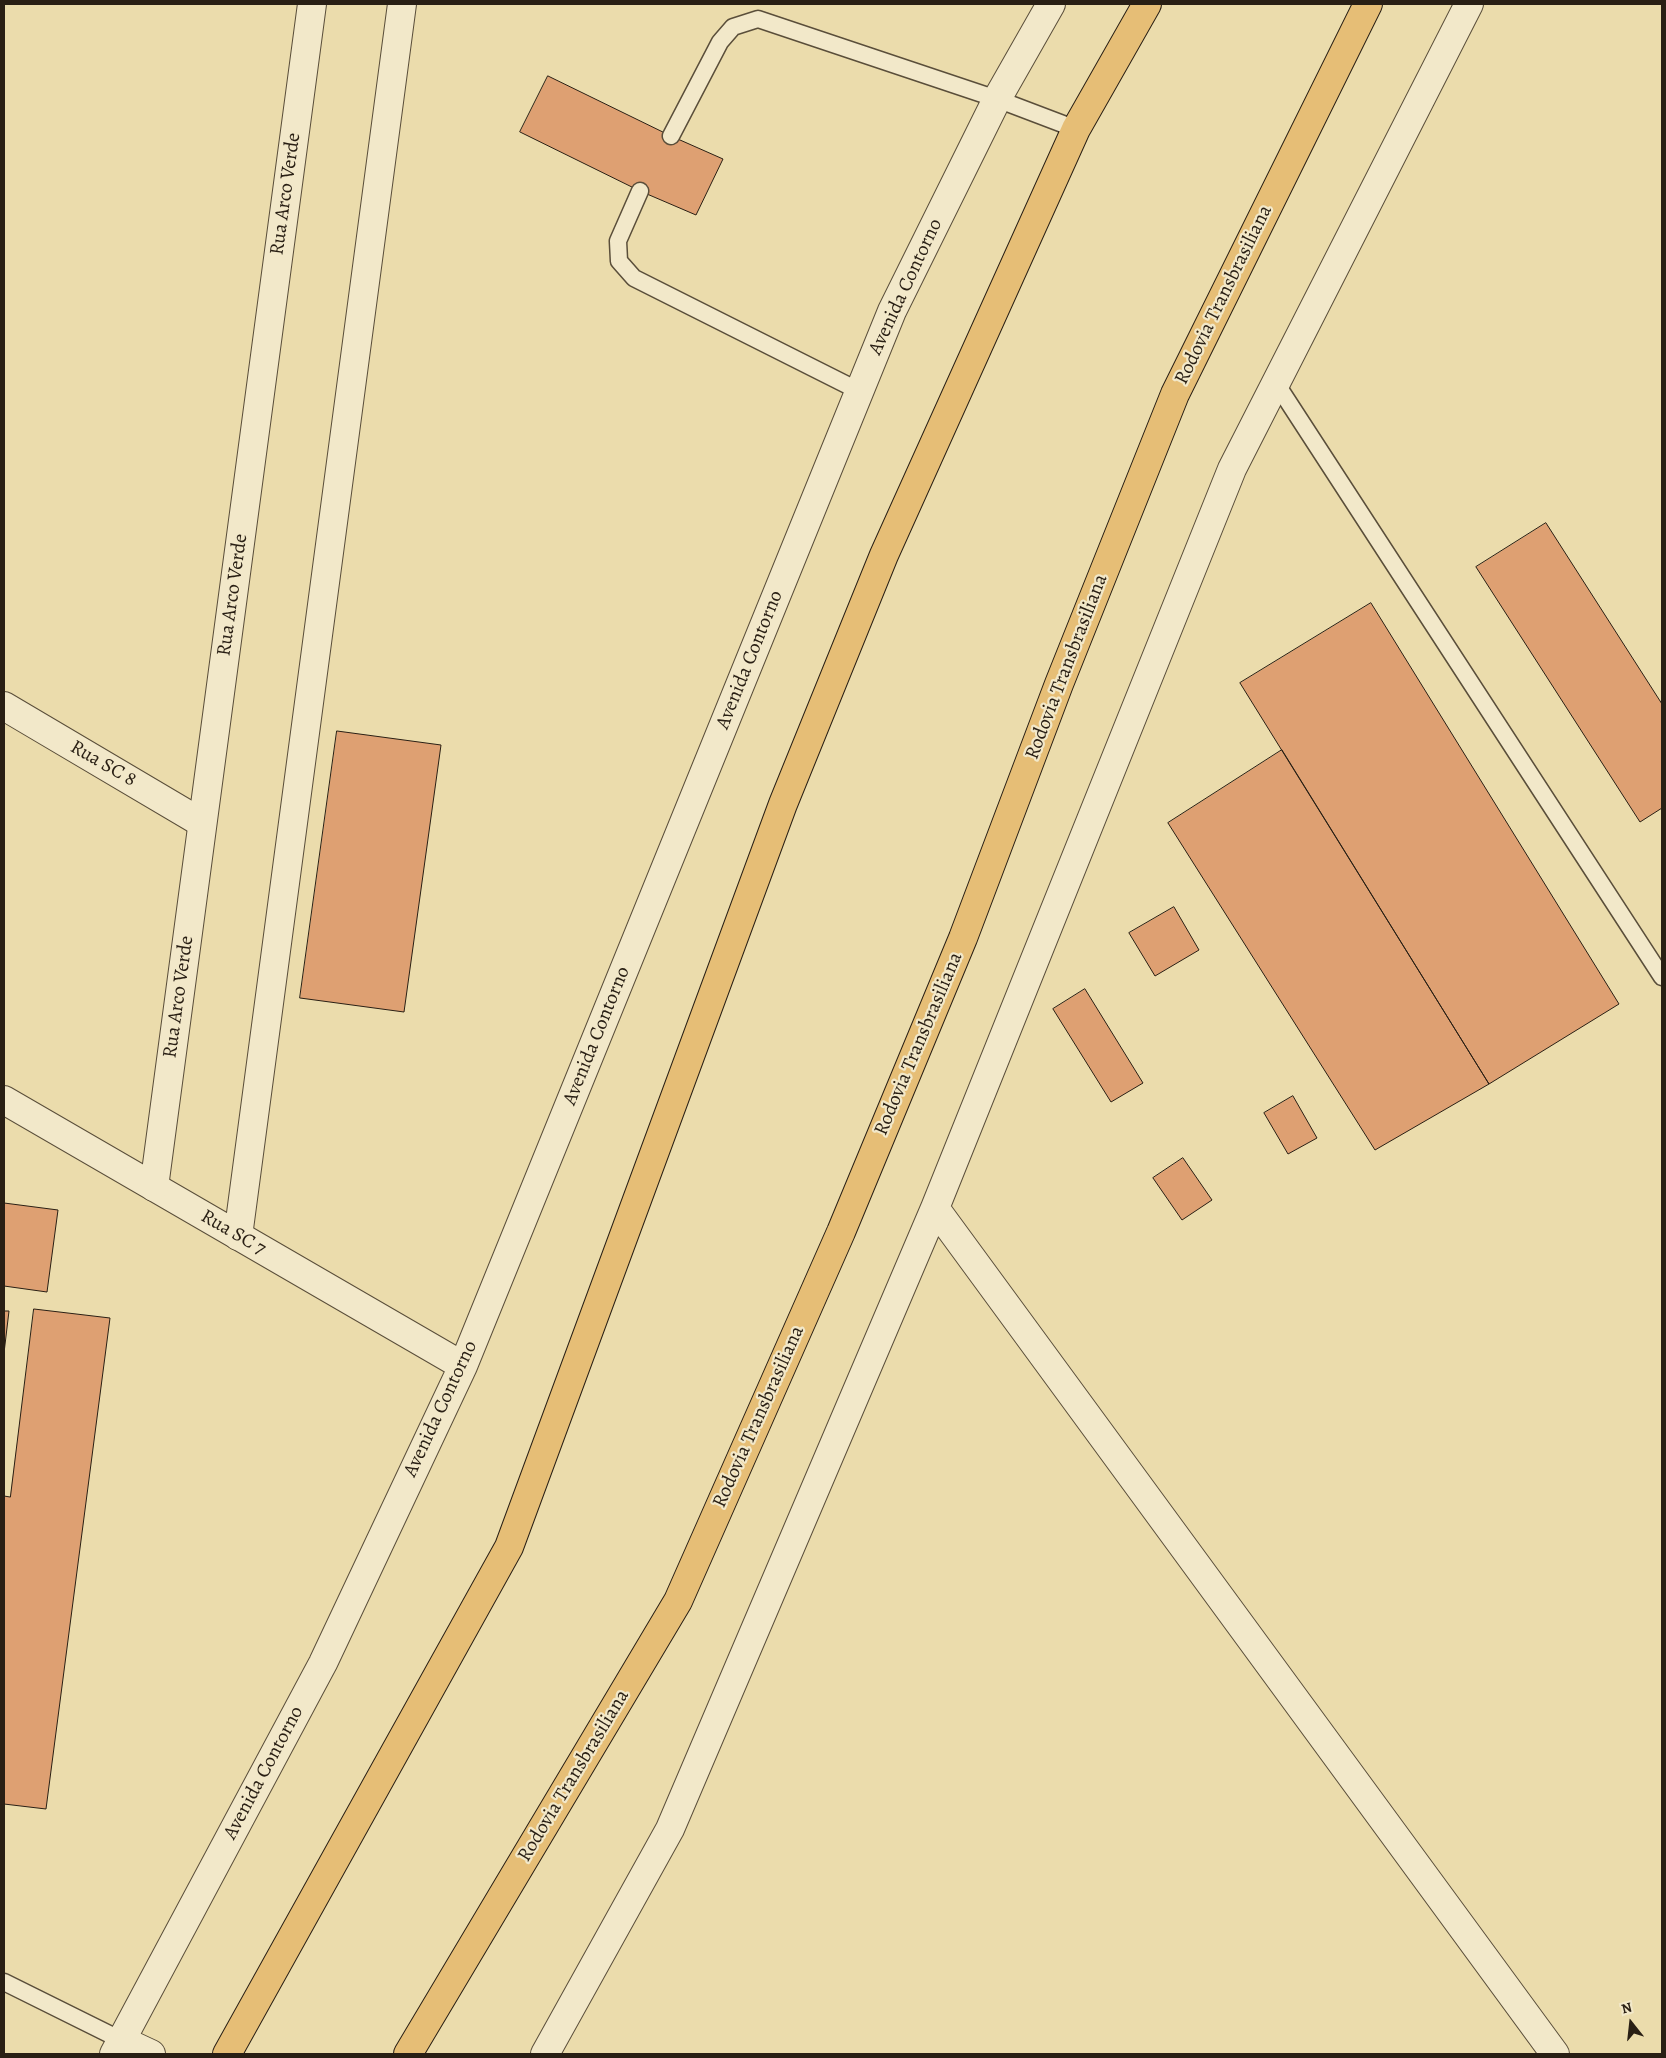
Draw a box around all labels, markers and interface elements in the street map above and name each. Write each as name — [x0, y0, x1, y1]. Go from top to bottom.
street label: Rua Arco Verde — [266, 131, 306, 257]
street label: Rodovia Transbrasiliana — [1170, 201, 1278, 389]
street label: Avenida Contorno — [864, 215, 948, 359]
street label: Rua Arco Verde — [213, 532, 253, 658]
street label: Rodovia Transbrasiliana — [1021, 571, 1113, 763]
street label: Avenida Contorno — [711, 587, 789, 733]
street label: Rua SC 8 — [66, 735, 140, 793]
street label: Rua Arco Verde — [159, 934, 199, 1060]
street label: Rodovia Transbrasiliana — [870, 949, 968, 1139]
street label: Avenida Contorno — [558, 963, 636, 1109]
street label: Rua SC 7 — [196, 1205, 270, 1261]
street label: Rodovia Transbrasiliana — [708, 1322, 810, 1512]
street label: Avenida Contorno — [399, 1337, 483, 1481]
street label: Rodovia Transbrasiliana — [513, 1686, 635, 1866]
street label: Avenida Contorno — [219, 1702, 309, 1844]
north arrow — [1606, 1998, 1656, 2048]
text: N — [1619, 1998, 1634, 2019]

